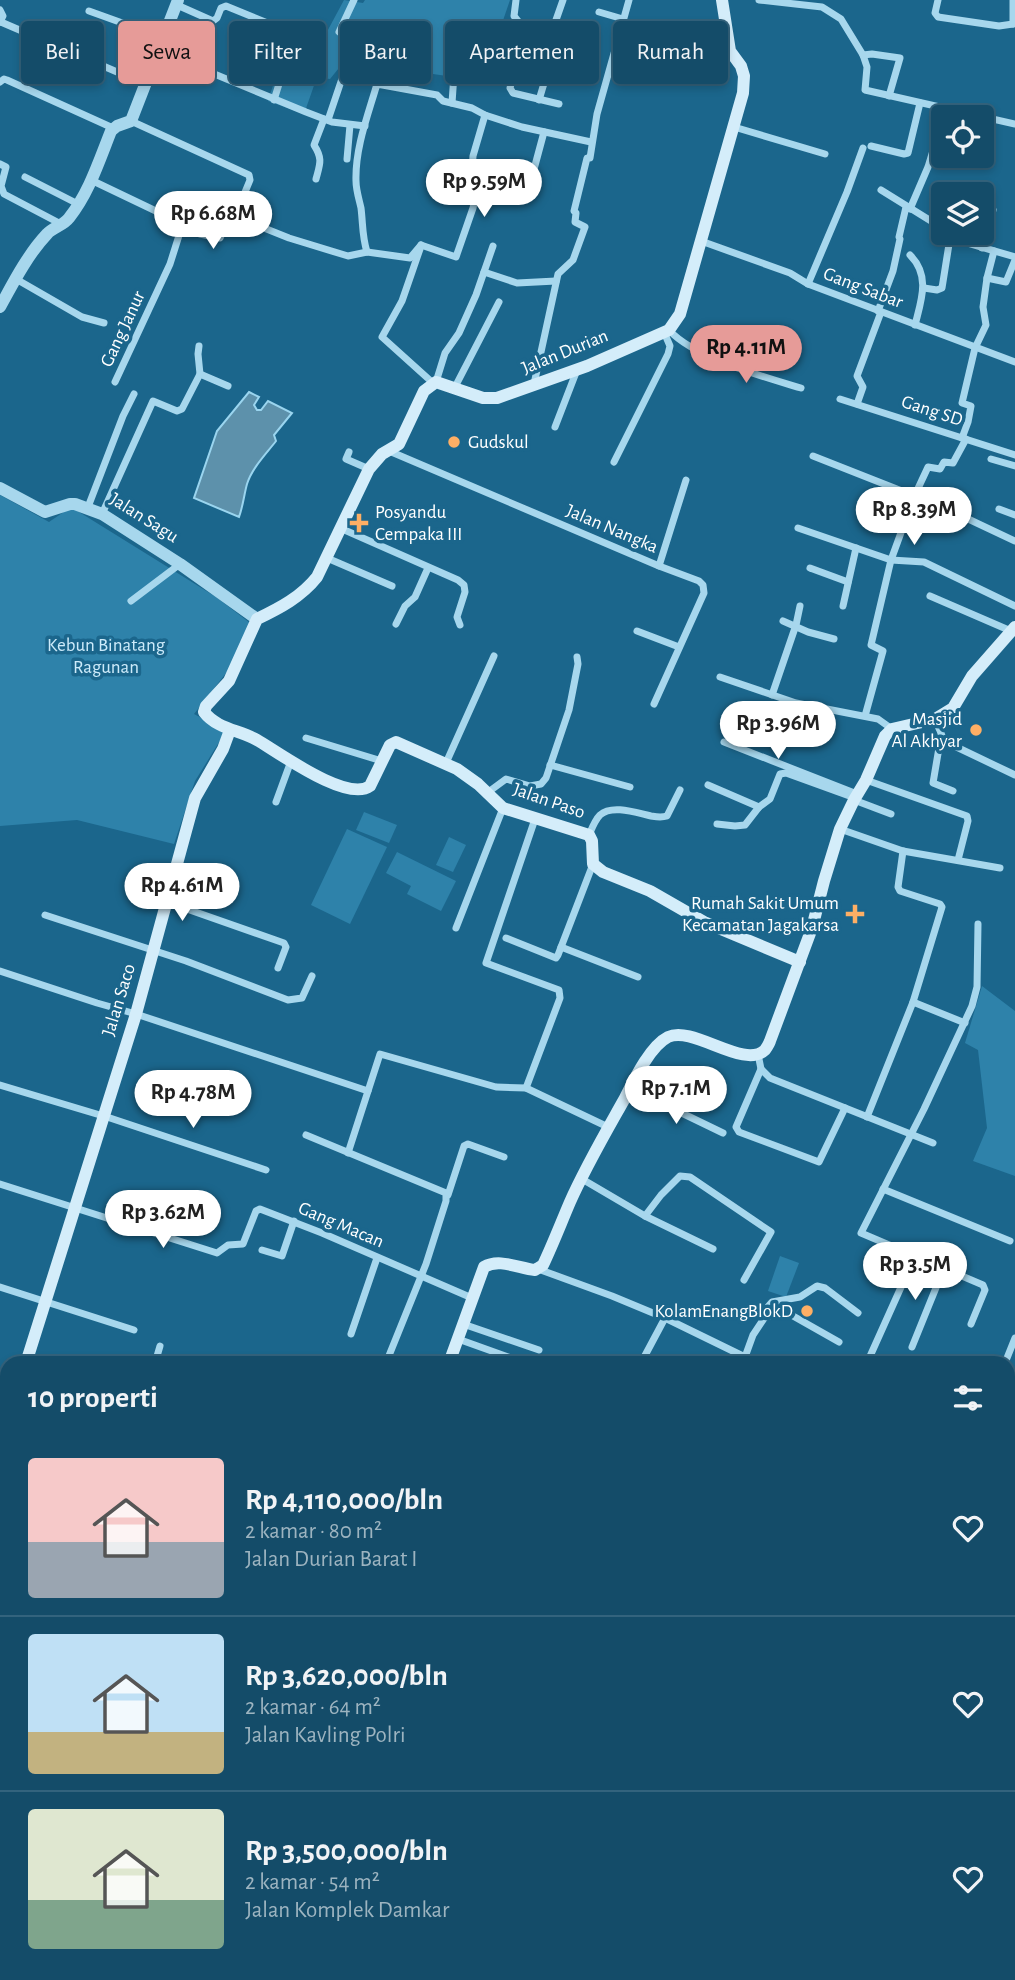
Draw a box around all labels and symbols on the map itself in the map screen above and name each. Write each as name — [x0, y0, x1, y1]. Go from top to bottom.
pin: Rp 9.59M — [412, 160, 556, 219]
pin: Rp 6.68M — [141, 191, 285, 251]
street label: Gang Sabar — [820, 264, 906, 312]
street label: Gang Janur — [97, 288, 149, 370]
street label: Jalan Durian — [519, 326, 611, 378]
pin: Rp 4.11M — [674, 326, 818, 385]
street label: Gang SD — [899, 392, 965, 430]
place label: Gudskul — [468, 433, 529, 452]
marker: Gudskul — [446, 434, 462, 450]
pin: Rp 8.39M — [842, 488, 986, 547]
street label: Jalan Sagu — [106, 490, 182, 547]
street label: Jalan Nangka — [563, 501, 661, 557]
place label: Posyandu Cempaka III — [375, 503, 462, 544]
marker: Posyandu Cempaka III — [349, 513, 369, 533]
park label: Kebun Binatang Ragunan — [47, 636, 166, 677]
pin: Rp 3.96M — [706, 702, 850, 761]
place label: Masjid Al Akhyar — [891, 710, 962, 751]
marker: Masjid Al Akhyar — [968, 722, 984, 738]
street label: Jalan Paso — [510, 780, 588, 822]
pin: Rp 4.61M — [110, 864, 254, 923]
place label: Rumah Sakit Umum Kecamatan Jagakarsa — [682, 894, 839, 935]
marker: Rumah Sakit Umum Kecamatan Jagakarsa — [845, 904, 865, 924]
street label: Jalan Saco — [99, 962, 139, 1038]
pin: Rp 7.1M — [611, 1066, 741, 1126]
pin: Rp 4.78M — [121, 1070, 265, 1130]
pin: Rp 3.62M — [91, 1190, 235, 1250]
street label: Gang Macan — [295, 1198, 387, 1252]
pin: Rp 3.5M — [850, 1242, 980, 1302]
place label: KolamEnangBlokD — [654, 1302, 793, 1321]
marker: KolamEnangBlokD — [799, 1303, 815, 1319]

